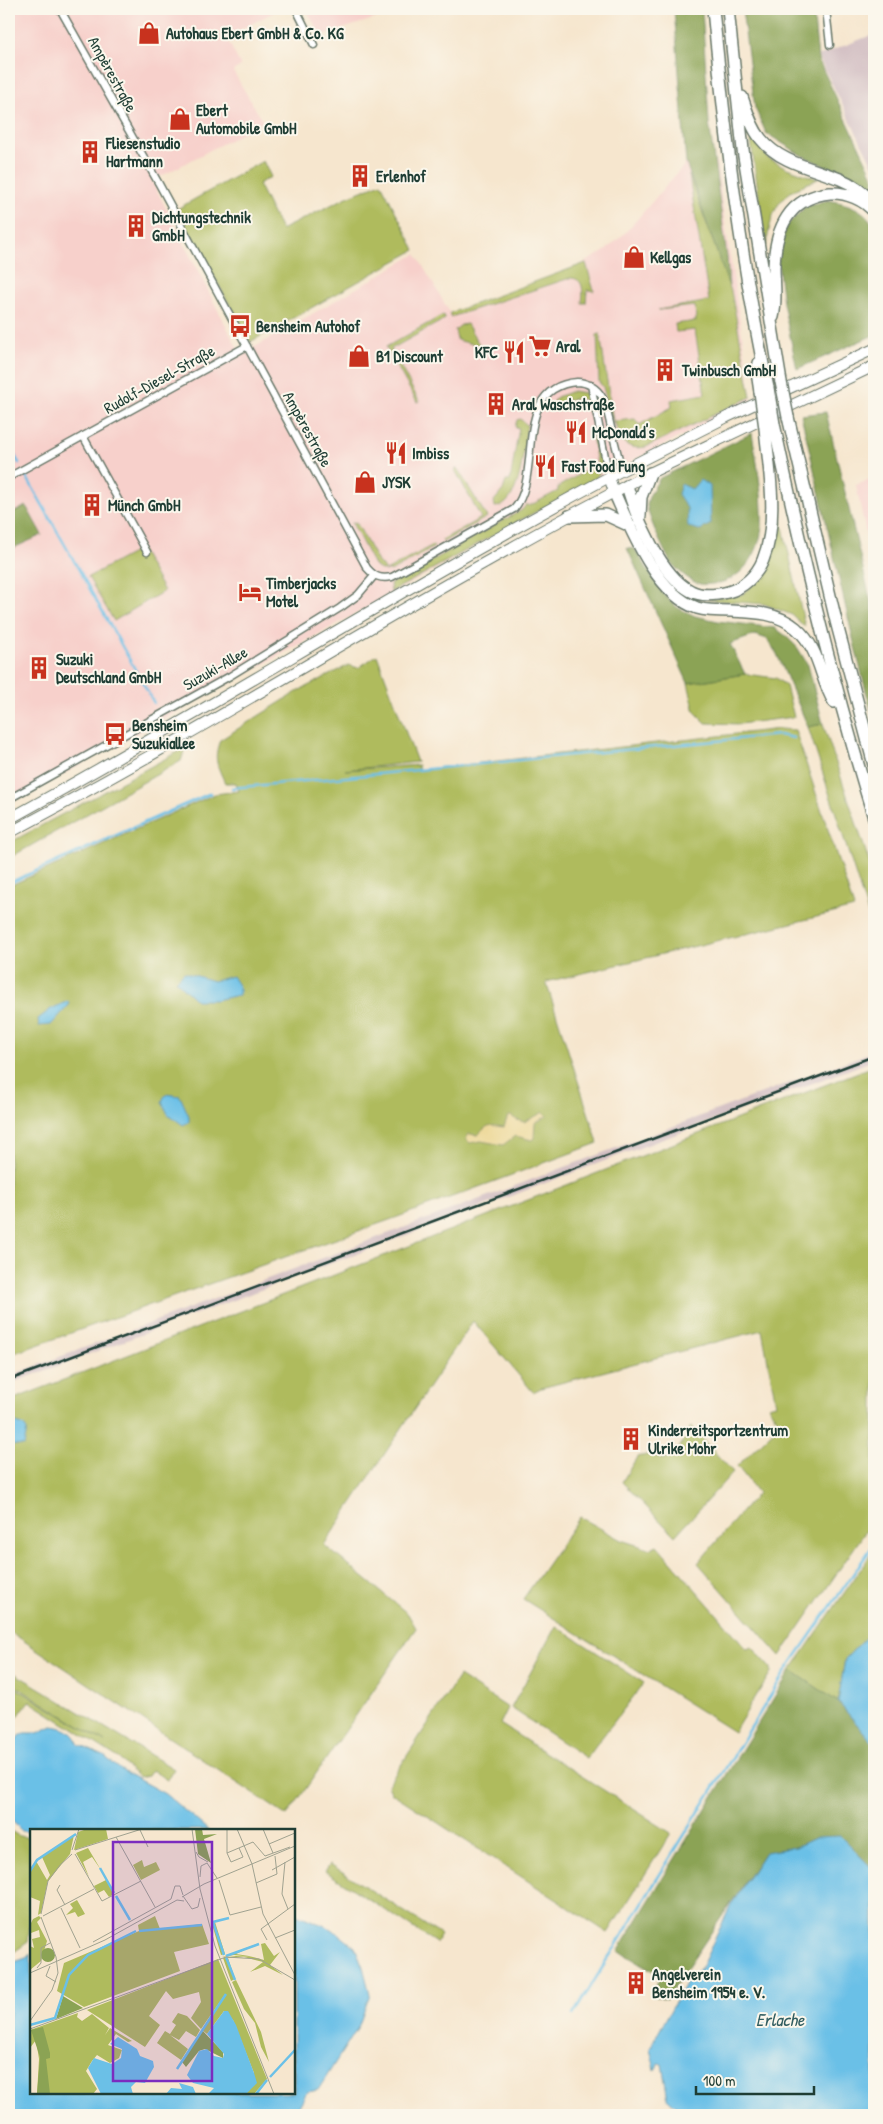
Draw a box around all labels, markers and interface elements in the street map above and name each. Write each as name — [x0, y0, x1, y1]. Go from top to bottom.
shop icon: Autohaus Ebert GmbH & Co. KG — [136, 20, 162, 46]
place label: Autohaus Ebert GmbH & Co. KG — [166, 22, 344, 44]
street label: Ampèrestraße — [83, 32, 143, 116]
place label: Ebert Automobile GmbH — [196, 99, 297, 139]
shop icon: Ebert Automobile GmbH — [167, 106, 193, 132]
place label: Fliesenstudio Hartmann — [105, 132, 181, 172]
building icon: Fliesenstudio Hartmann — [77, 139, 103, 165]
building icon: Erlenhof — [347, 163, 373, 189]
place label: Erlenhof — [376, 165, 426, 187]
place label: Dichtungstechnik GmbH — [152, 206, 251, 246]
building icon: Dichtungstechnik GmbH — [123, 213, 149, 239]
shop icon: Kellgas — [621, 244, 647, 270]
place label: Kellgas — [650, 246, 692, 269]
bus stop icon: Bensheim Autohof — [227, 313, 253, 339]
place label: Bensheim Autohof — [256, 315, 360, 337]
supermarket icon: Aral — [527, 333, 553, 359]
place label: Aral — [556, 335, 581, 357]
street label: Rudolf-Diesel-Straße — [100, 339, 219, 419]
restaurant icon: KFC — [501, 339, 527, 365]
place label: KFC — [475, 341, 498, 363]
shop icon: B1 Discount — [346, 343, 372, 369]
place label: B1 Discount — [376, 345, 443, 367]
building icon: Twinbusch GmbH — [652, 357, 678, 383]
place label: Twinbusch GmbH — [681, 359, 777, 381]
street label: Ampèrestraße — [278, 387, 338, 471]
building icon: Aral Waschstraße — [483, 391, 509, 417]
place label: Aral Waschstraße — [512, 393, 615, 416]
restaurant icon: McDonald's — [563, 419, 589, 445]
place label: McDonald's — [592, 421, 655, 443]
restaurant icon: Imbiss — [383, 440, 409, 466]
place label: Imbiss — [412, 442, 450, 464]
restaurant icon: Fast Food Fung — [532, 453, 558, 479]
place label: Fast Food Fung — [561, 455, 645, 478]
shop icon: JYSK — [352, 469, 378, 495]
place label: JYSK — [382, 471, 411, 493]
building icon: Münch GmbH — [79, 492, 105, 518]
place label: Münch GmbH — [108, 494, 181, 516]
place label: Timberjacks Motel — [265, 572, 337, 612]
hotel icon: Timberjacks Motel — [237, 579, 263, 605]
street label: Suzuki-Allee — [179, 640, 252, 695]
place label: Suzuki Deutschland GmbH — [56, 648, 162, 688]
building icon: Suzuki Deutschland GmbH — [26, 655, 52, 681]
place label: Bensheim Suzukiallee — [132, 714, 196, 754]
bus stop icon: Bensheim Suzukiallee — [102, 721, 128, 747]
place label: Kinderreitsportzentrum Ulrike Mohr — [648, 1419, 788, 1459]
building icon: Kinderreitsportzentrum Ulrike Mohr — [618, 1426, 644, 1452]
inset map — [30, 1829, 295, 2094]
place label: Angelverein Bensheim 1954 e. V. — [652, 1963, 765, 2003]
building icon: Angelverein Bensheim 1954 e. V. — [623, 1970, 649, 1996]
water label: Erlache — [756, 2007, 805, 2032]
scale bar — [696, 2064, 813, 2096]
text: 100 m — [703, 2070, 736, 2091]

